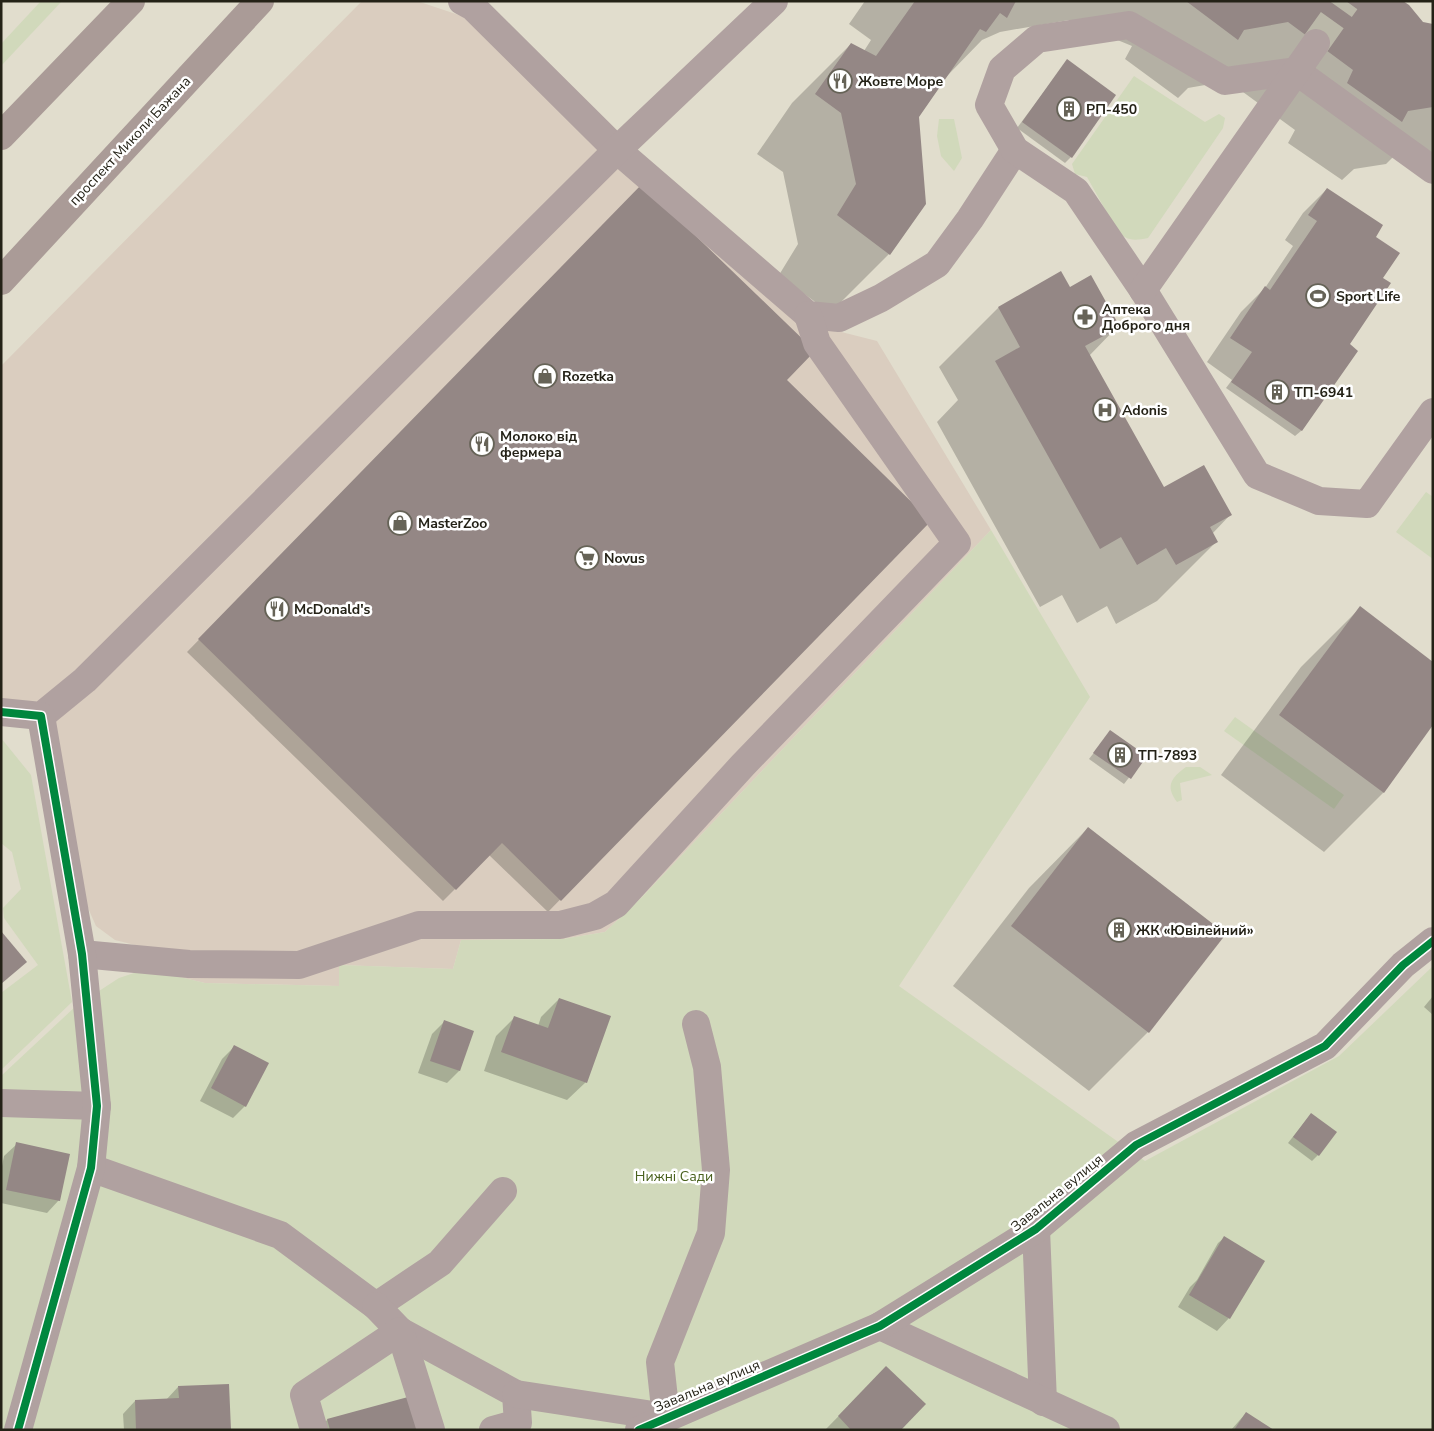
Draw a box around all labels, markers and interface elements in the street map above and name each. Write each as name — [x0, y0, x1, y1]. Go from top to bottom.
restaurant icon: Жовте Море — [827, 68, 853, 94]
street label: проспект Миколи Бажана — [65, 72, 195, 210]
place label: Жовте Море — [858, 72, 944, 91]
building icon: РП-450 — [1056, 96, 1082, 122]
place label: РП-450 — [1086, 100, 1137, 119]
sports icon: Sport Life — [1305, 283, 1331, 309]
place label: Sport Life — [1336, 287, 1401, 306]
place label: Аптека Доброго дня — [1102, 300, 1190, 335]
pharmacy icon: Аптека Доброго дня — [1072, 304, 1098, 330]
shop icon: Rozetka — [532, 363, 558, 389]
place label: Rozetka — [562, 367, 614, 386]
building icon: ТП-6941 — [1264, 379, 1290, 405]
place label: ТП-6941 — [1294, 383, 1353, 402]
hospital icon: Adonis — [1092, 397, 1118, 423]
place label: Adonis — [1122, 401, 1168, 420]
place label: Молоко від фермера — [500, 427, 577, 462]
restaurant icon: Молоко від фермера — [469, 431, 495, 457]
shop icon: MasterZoo — [387, 510, 413, 536]
place label: MasterZoo — [418, 514, 487, 533]
supermarket icon: Novus — [574, 545, 600, 571]
place label: Novus — [604, 549, 645, 568]
restaurant icon: McDonald's — [264, 596, 290, 622]
place label: McDonald's — [294, 600, 371, 619]
building icon: ТП-7893 — [1107, 742, 1133, 768]
place label: ТП-7893 — [1138, 746, 1197, 765]
building icon: ЖК «Ювілейний» — [1106, 917, 1132, 943]
place label: ЖК «Ювілейний» — [1136, 921, 1254, 940]
street label: Завальна вулиця — [1007, 1150, 1107, 1236]
park label: Нижні Сади — [635, 1167, 713, 1186]
street label: Завальна вулиця — [651, 1355, 763, 1417]

